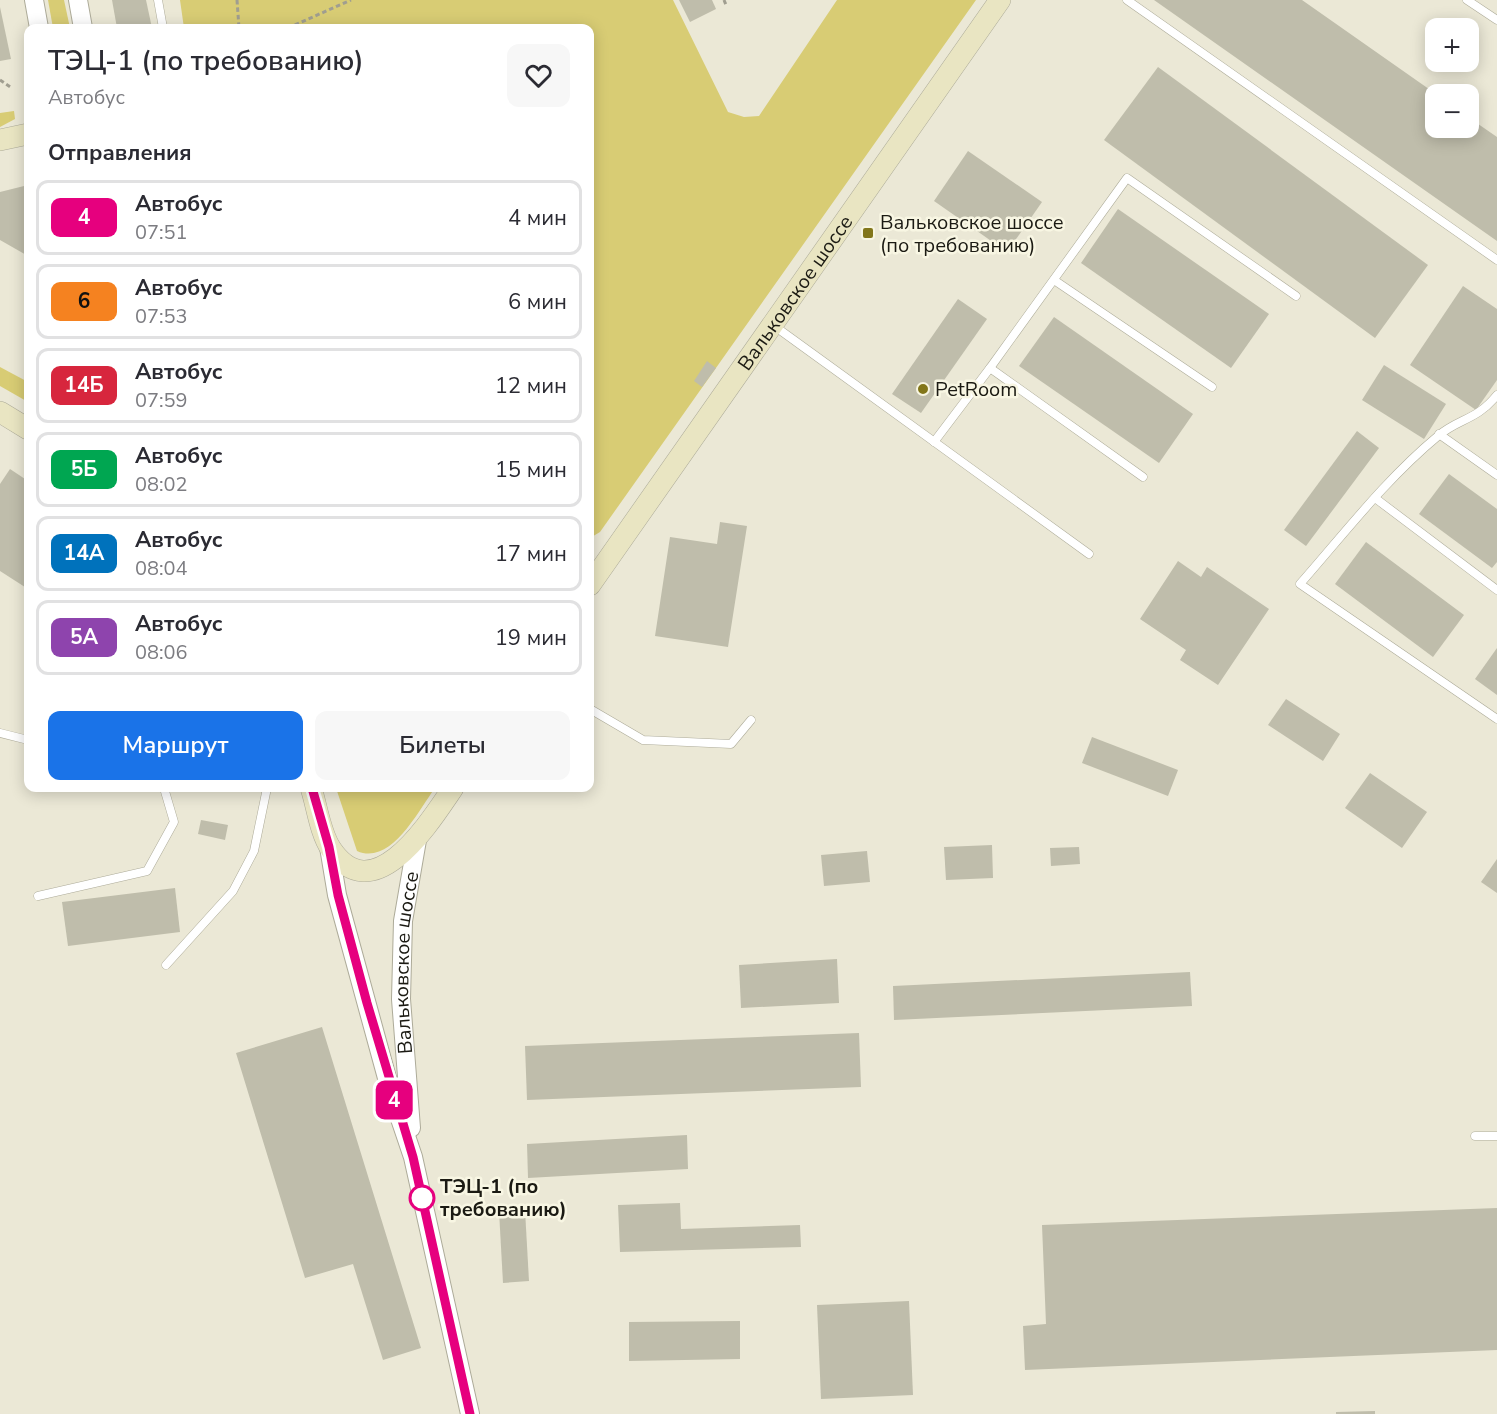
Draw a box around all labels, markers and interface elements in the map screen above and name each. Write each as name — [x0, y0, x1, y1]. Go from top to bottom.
map controls — [1425, 18, 1479, 138]
button: + — [1425, 18, 1479, 72]
text: ТЭЦ-1 (по требованию) — [48, 42, 364, 80]
button: heart — [507, 44, 570, 107]
text: Автобус — [48, 84, 125, 111]
button: − — [1425, 84, 1479, 138]
text: Отправления — [48, 138, 192, 168]
text: Автобус — [135, 189, 223, 219]
text: 4 — [78, 203, 90, 231]
text: 4 мин — [508, 203, 567, 233]
place label: Вальковское шоссе (по требованию) — [880, 209, 1064, 259]
street label: Вальковское шоссе — [731, 210, 859, 376]
text: 07:51 — [135, 219, 188, 246]
marker: Вальковское шоссе (по требованию) — [861, 226, 875, 240]
text: Автобус — [135, 273, 223, 303]
text: 6 — [78, 287, 90, 315]
text: 6 мин — [508, 287, 567, 317]
text: 07:53 — [135, 303, 188, 330]
text: Автобус — [135, 357, 223, 387]
text: 14Б — [64, 371, 104, 399]
text: 12 мин — [495, 371, 567, 401]
place label: PetRoom — [935, 376, 1017, 403]
marker: PetRoom — [916, 382, 930, 396]
text: 07:59 — [135, 387, 188, 414]
text: Автобус — [135, 441, 223, 471]
text: 5Б — [71, 455, 97, 483]
text: 15 мин — [495, 455, 567, 485]
text: 08:02 — [135, 471, 188, 498]
text: Автобус — [135, 525, 223, 555]
text: 14А — [64, 539, 104, 567]
text: 17 мин — [495, 539, 567, 569]
text: 08:04 — [135, 555, 188, 582]
text: Автобус — [135, 609, 223, 639]
text: 5А — [70, 623, 98, 651]
text: 19 мин — [495, 623, 567, 653]
text: 08:06 — [135, 639, 188, 666]
button: Маршрут — [48, 711, 303, 780]
button: Билеты — [315, 711, 570, 780]
street label: Вальковское шоссе — [387, 869, 425, 1055]
line badge: 4 — [374, 1080, 414, 1120]
text: 4 — [388, 1086, 400, 1114]
place label: ТЭЦ-1 (по требованию) — [440, 1173, 567, 1223]
marker: ТЭЦ-1 (по требованию) — [409, 1185, 435, 1211]

